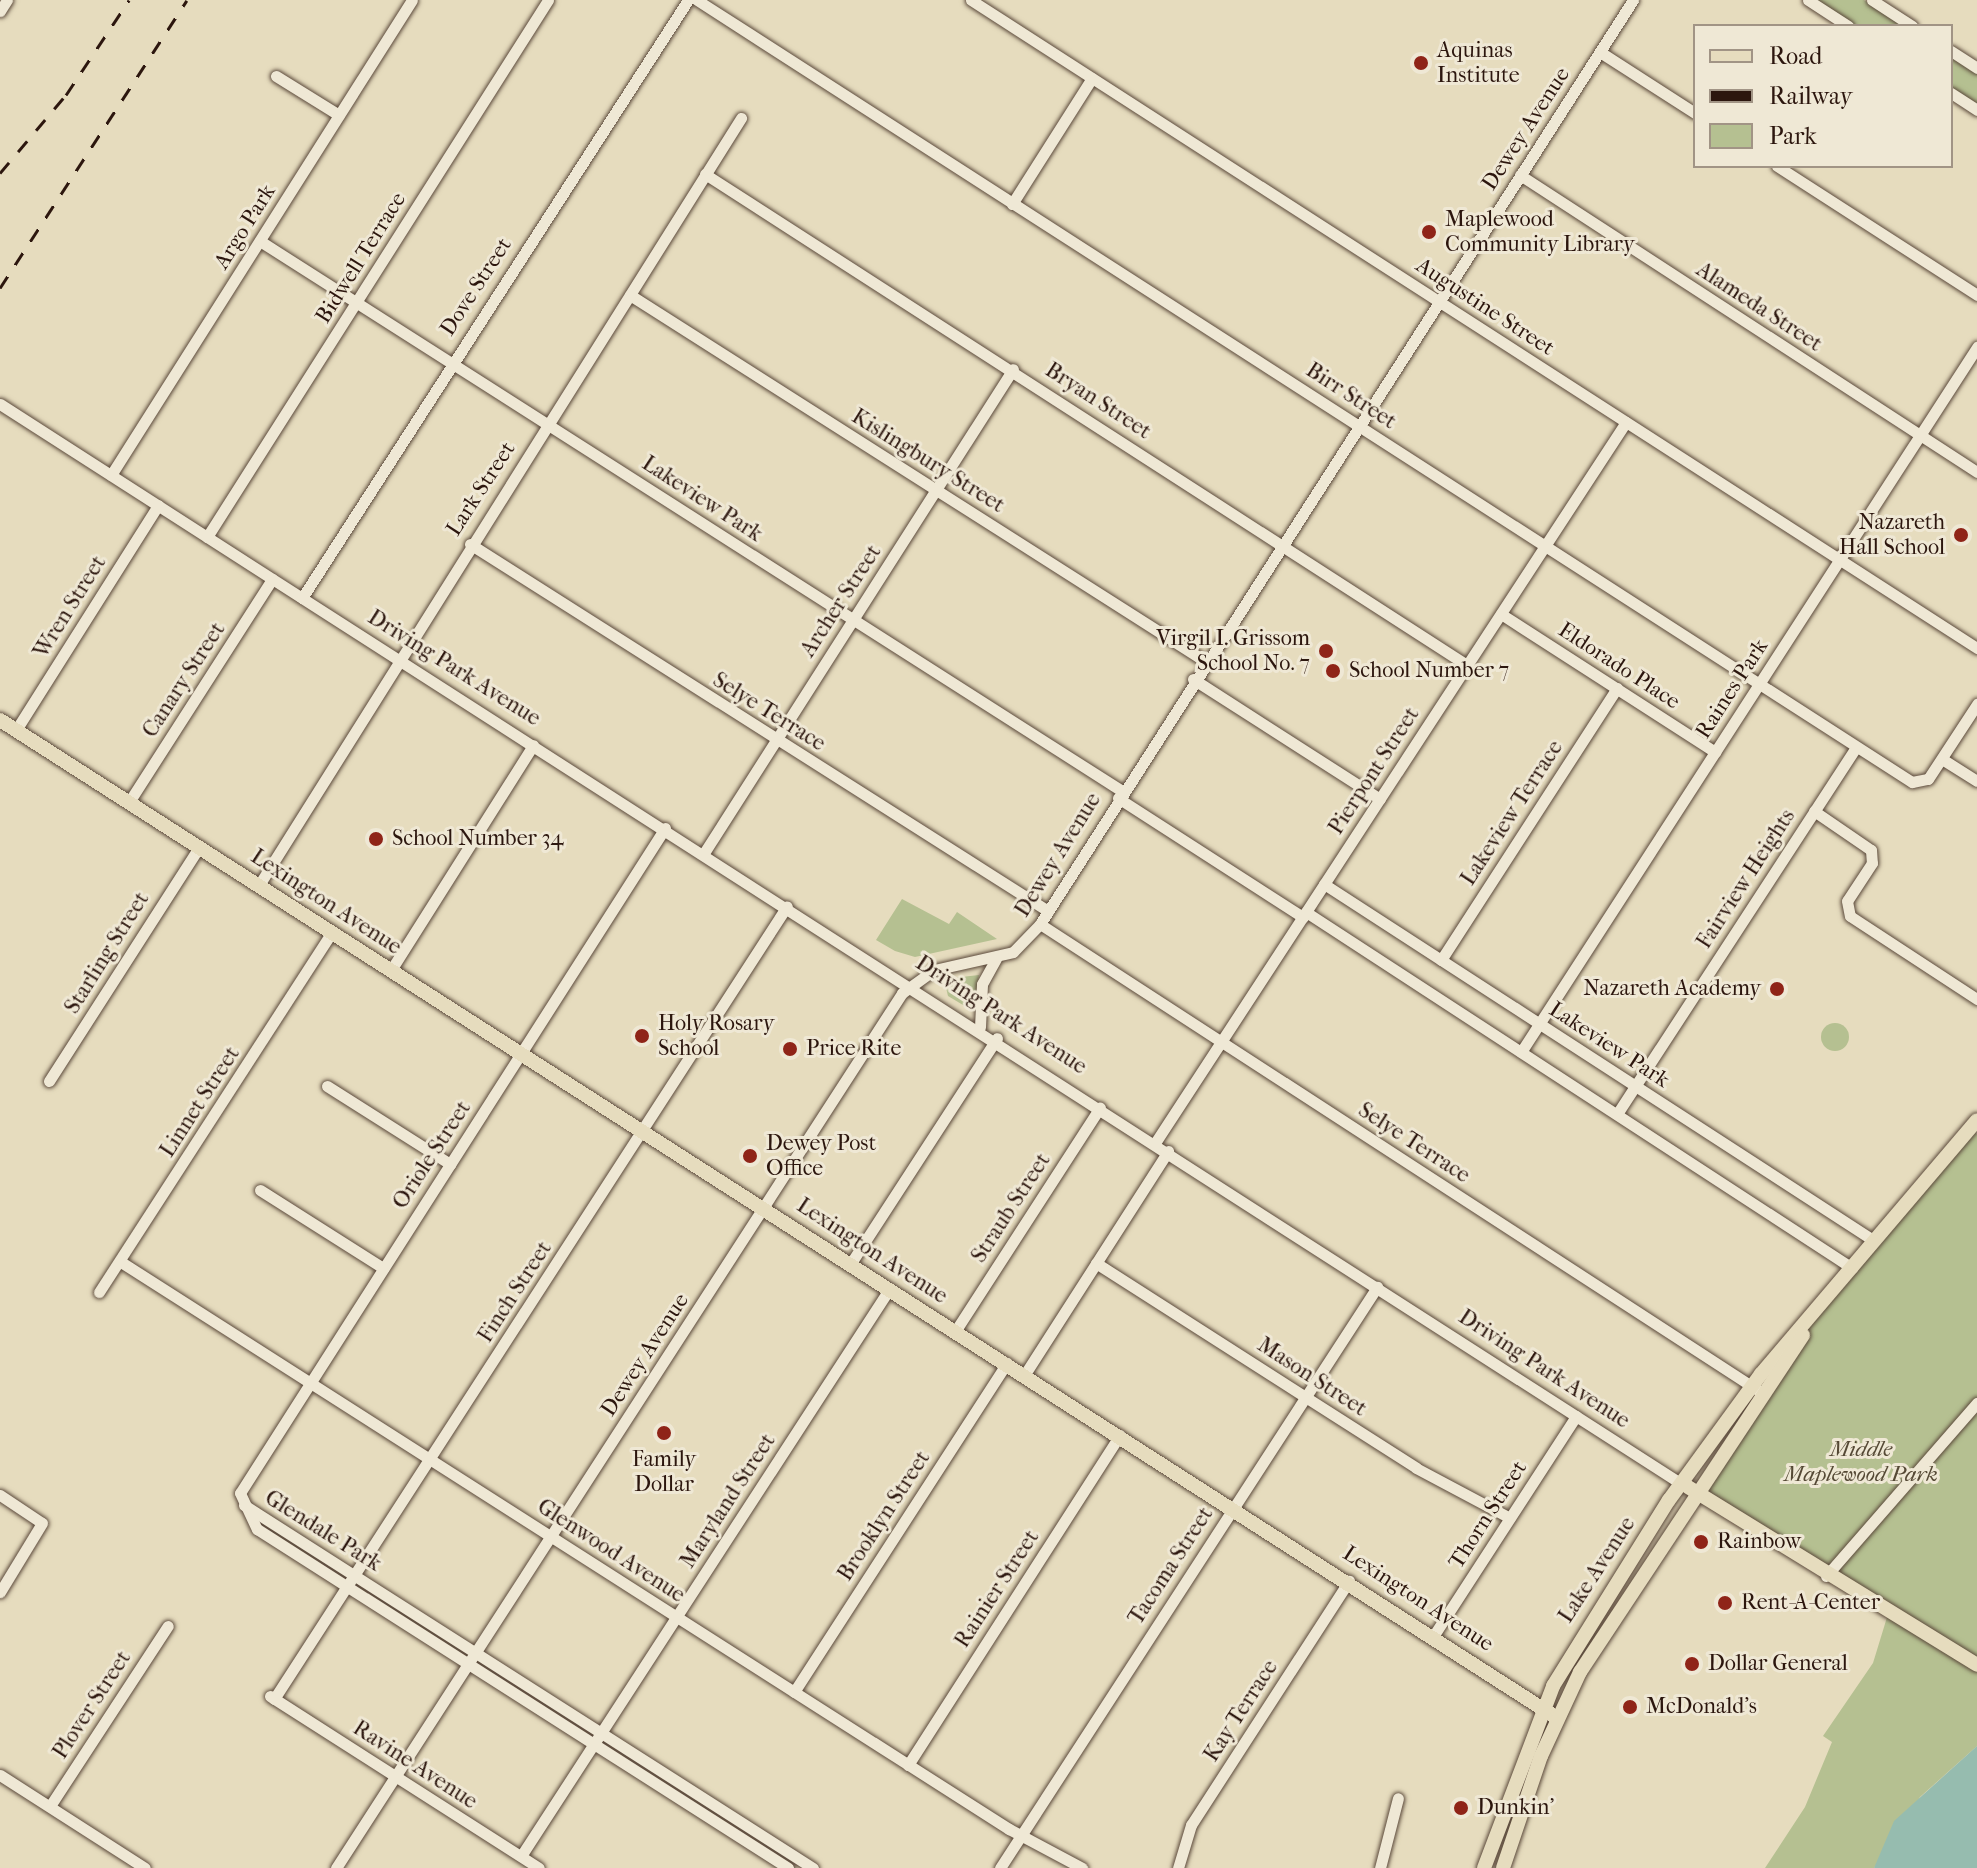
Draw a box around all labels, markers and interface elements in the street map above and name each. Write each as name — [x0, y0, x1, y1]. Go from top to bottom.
legend — [1693, 24, 1953, 168]
place label: Aquinas Institute — [1437, 37, 1520, 88]
text: Road — [1769, 42, 1822, 70]
marker: Aquinas Institute — [1412, 54, 1430, 72]
street label: Dewey Avenue — [1476, 63, 1576, 195]
text: Railway — [1769, 82, 1852, 110]
text: Park — [1769, 122, 1817, 150]
street label: Argo Park — [209, 180, 281, 274]
street label: Bidwell Terrace — [310, 188, 412, 328]
place label: Maplewood Community Library — [1445, 206, 1635, 258]
marker: Maplewood Community Library — [1420, 223, 1438, 241]
street label: Dove Street — [434, 233, 518, 341]
street label: Augustine Street — [1411, 252, 1559, 362]
street label: Alameda Street — [1691, 257, 1827, 357]
street label: Bryan Street — [1040, 357, 1156, 445]
street label: Birr Street — [1301, 357, 1401, 435]
street label: Kislingbury Street — [847, 403, 1009, 519]
street label: Lark Street — [441, 437, 521, 541]
street label: Lakeview Park — [637, 450, 767, 548]
place label: Nazareth Hall School — [1839, 509, 1945, 560]
marker: Nazareth Hall School — [1952, 526, 1970, 544]
street label: Archer Street — [795, 540, 887, 662]
street label: Wren Street — [28, 551, 112, 663]
street label: Driving Park Avenue — [363, 604, 545, 732]
street label: Eldorado Place — [1553, 617, 1685, 715]
street label: Canary Street — [137, 618, 231, 742]
place label: Virgil I. Grissom School No. 7 — [1156, 625, 1310, 676]
street label: Raines Park — [1690, 634, 1774, 744]
marker: Virgil I. Grissom School No. 7 — [1317, 642, 1335, 660]
place label: School Number 7 — [1349, 658, 1509, 684]
marker: School Number 7 — [1324, 662, 1342, 680]
street label: Selye Terrace — [708, 667, 830, 757]
street label: Pierpont Street — [1323, 702, 1425, 840]
street label: Lakeview Terrace — [1455, 735, 1569, 891]
street label: Dewey Avenue — [1009, 788, 1107, 922]
street label: Fairview Heights — [1691, 804, 1801, 954]
place label: School Number 34 — [392, 826, 564, 852]
marker: School Number 34 — [367, 830, 385, 848]
street label: Lexington Avenue — [246, 843, 406, 961]
street label: Starling Street — [59, 887, 155, 1019]
street label: Driving Park Avenue — [911, 950, 1091, 1080]
place label: Nazareth Academy — [1583, 976, 1761, 1002]
marker: Nazareth Academy — [1768, 980, 1786, 998]
street label: Lakeview Park — [1544, 996, 1674, 1094]
place label: Holy Rosary School — [658, 1010, 774, 1062]
marker: Holy Rosary School — [633, 1027, 651, 1045]
place label: Price Rite — [806, 1036, 901, 1062]
marker: Price Rite — [781, 1040, 799, 1058]
street label: Linnet Street — [154, 1042, 246, 1162]
street label: Oriole Street — [387, 1096, 477, 1214]
street label: Selye Terrace — [1353, 1097, 1475, 1189]
place label: Dewey Post Office — [766, 1130, 876, 1182]
marker: Dewey Post Office — [741, 1147, 759, 1165]
street label: Straub Street — [966, 1148, 1056, 1268]
street label: Lexington Avenue — [792, 1192, 952, 1310]
street label: Finch Street — [472, 1236, 558, 1348]
street label: Dewey Avenue — [595, 1289, 695, 1421]
street label: Driving Park Avenue — [1454, 1304, 1634, 1434]
street label: Mason Street — [1252, 1332, 1372, 1422]
marker: Family Dollar — [655, 1424, 673, 1442]
street label: Maryland Street — [675, 1429, 781, 1573]
park label: Middle Maplewood Park — [1784, 1436, 1938, 1488]
place label: Family Dollar — [632, 1446, 696, 1498]
street label: Brooklyn Street — [832, 1446, 936, 1586]
street label: Thorn Street — [1443, 1456, 1533, 1574]
street label: Glendale Park — [260, 1485, 386, 1577]
street label: Glenwood Avenue — [532, 1493, 690, 1609]
street label: Tacoma Street — [1123, 1502, 1219, 1630]
street label: Lake Avenue — [1553, 1512, 1641, 1628]
street label: Rainier Street — [949, 1525, 1045, 1653]
place label: Rainbow — [1717, 1529, 1801, 1555]
marker: Rainbow — [1692, 1533, 1710, 1551]
street label: Lexington Avenue — [1338, 1540, 1498, 1658]
place label: Rent-A-Center — [1741, 1590, 1880, 1616]
marker: Rent-A-Center — [1716, 1594, 1734, 1612]
street label: Plover Street — [47, 1646, 137, 1764]
place label: Dollar General — [1708, 1651, 1848, 1677]
street label: Kay Terrace — [1198, 1655, 1284, 1767]
marker: Dollar General — [1683, 1655, 1701, 1673]
place label: McDonald's — [1646, 1694, 1757, 1720]
marker: McDonald's — [1621, 1698, 1639, 1716]
street label: Ravine Avenue — [348, 1715, 482, 1815]
place label: Dunkin' — [1477, 1795, 1554, 1821]
marker: Dunkin' — [1452, 1799, 1470, 1817]

